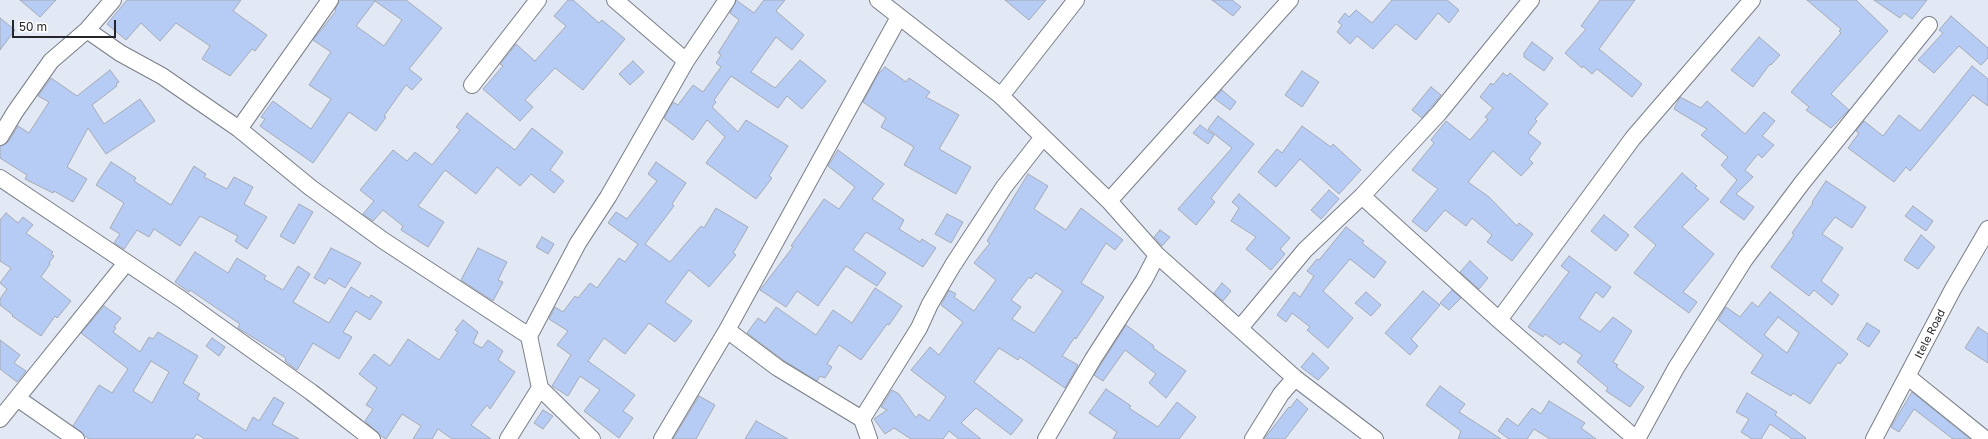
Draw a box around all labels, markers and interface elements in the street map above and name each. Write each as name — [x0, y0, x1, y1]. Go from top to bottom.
scale bar — [14, 12, 118, 38]
text: 50 m — [19, 19, 47, 34]
street label: Itele Road — [1912, 307, 1948, 361]

